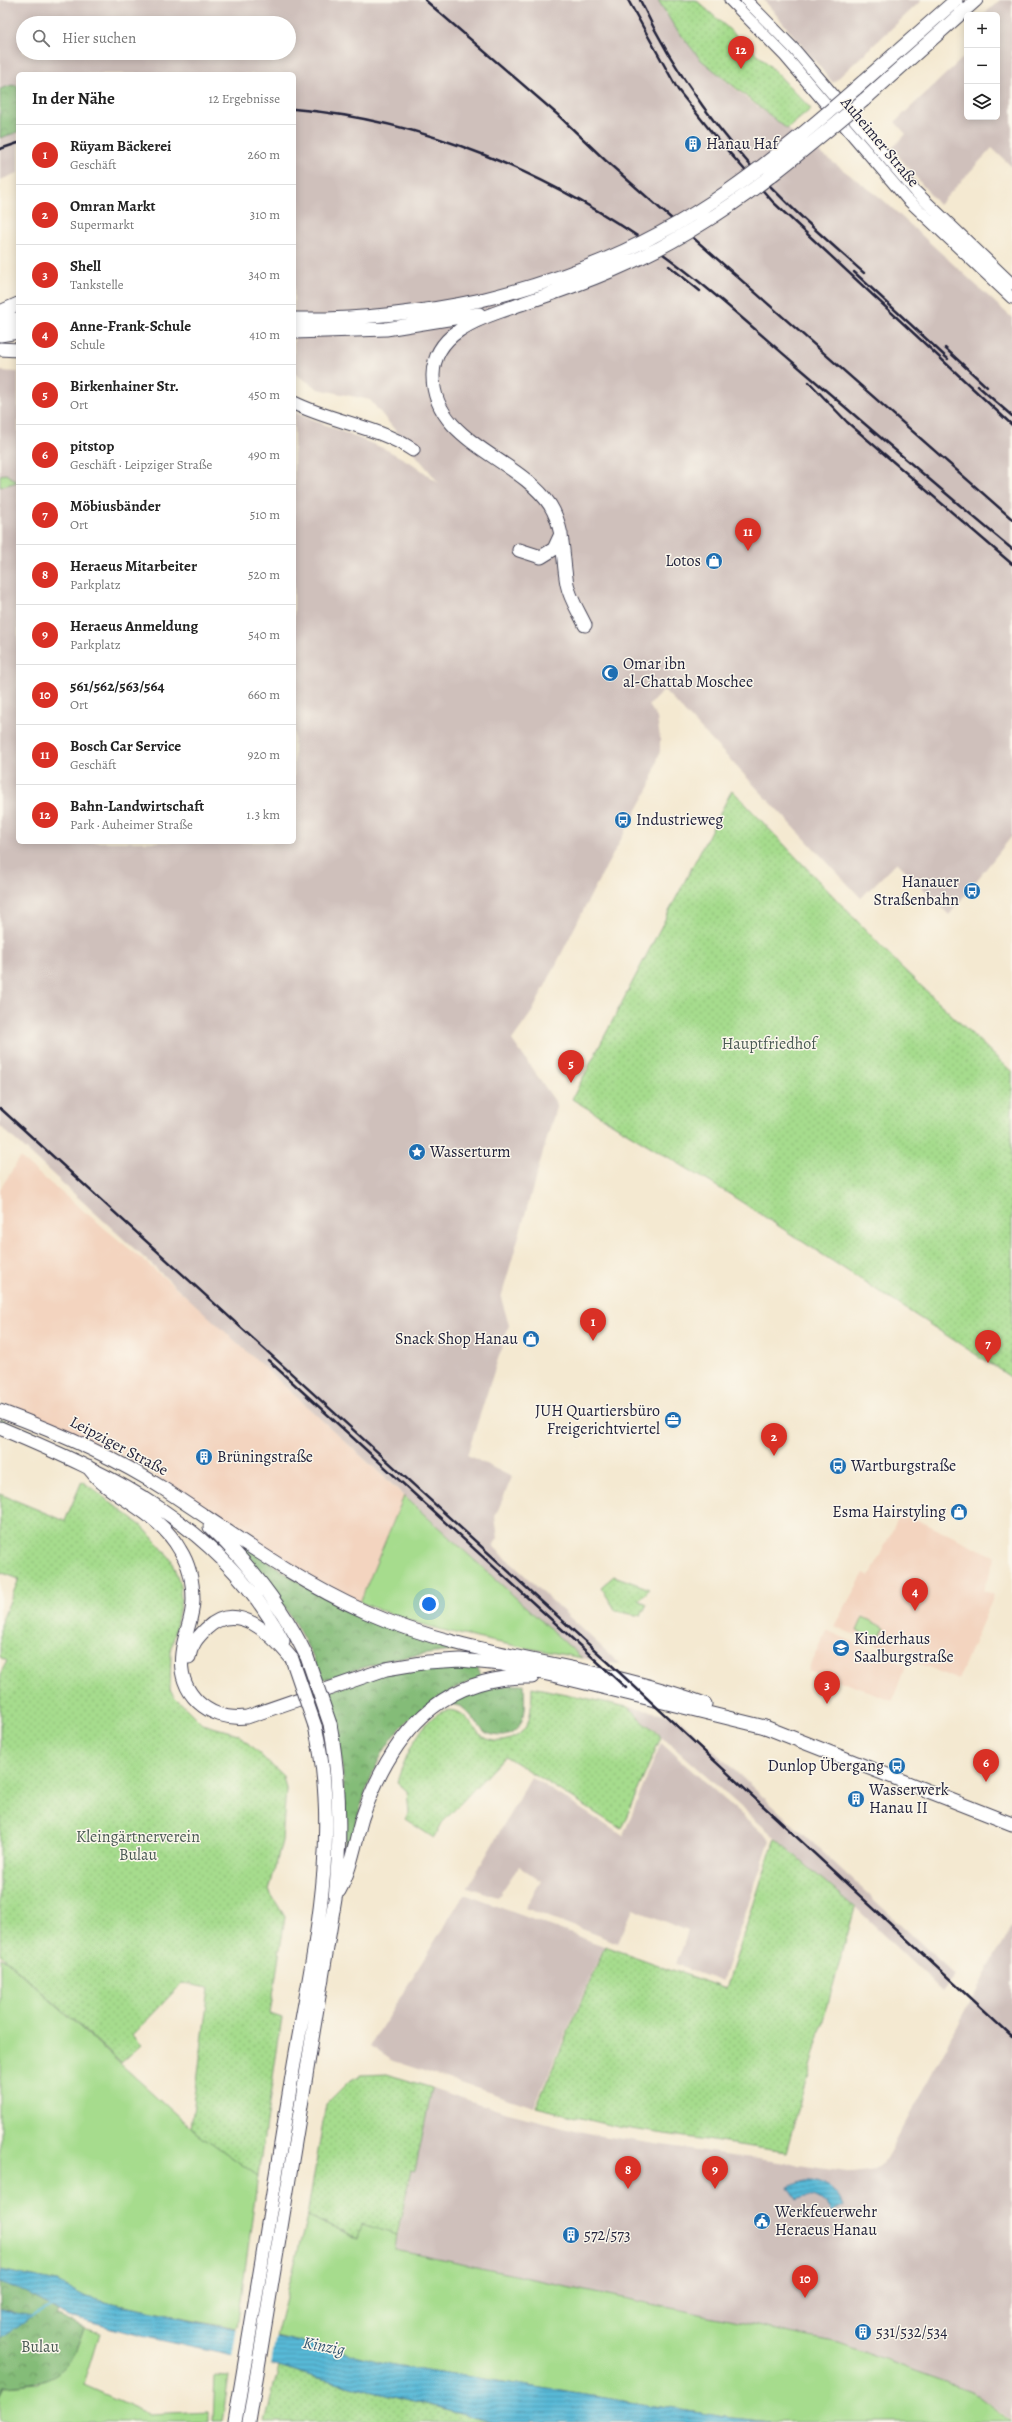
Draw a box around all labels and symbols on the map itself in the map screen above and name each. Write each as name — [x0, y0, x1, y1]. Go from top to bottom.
pin: 12 — [728, 36, 754, 69]
street label: Auheimer Straße — [835, 91, 924, 192]
place label: Hanau Haf — [706, 133, 780, 155]
building icon: Hanau Haf — [683, 134, 703, 154]
pin: 11 — [735, 518, 761, 551]
place label: Lotos — [665, 550, 701, 572]
shop icon: Lotos — [704, 551, 724, 571]
place label: Omar ibn al-Chattab Moschee — [623, 653, 753, 693]
mosque icon: Omar ibn al-Chattab Moschee — [600, 663, 620, 683]
place label: Industrieweg — [636, 809, 723, 831]
bus stop icon: Industrieweg — [613, 810, 633, 830]
place label: Hanauer Straßenbahn — [874, 871, 959, 911]
bus stop icon: Hanauer Straßenbahn — [962, 881, 982, 901]
park label: Hauptfriedhof — [721, 1033, 819, 1055]
pin: 5 — [558, 1050, 584, 1083]
place label: Wasserturm — [429, 1141, 511, 1163]
place icon: Wasserturm — [407, 1142, 427, 1162]
pin: 1 — [580, 1308, 606, 1341]
place label: Snack Shop Hanau — [395, 1328, 518, 1350]
shop icon: Snack Shop Hanau — [521, 1329, 541, 1349]
pin: 7 — [975, 1330, 1001, 1363]
place label: JUH Quartiersbüro Freigerichtviertel — [535, 1400, 660, 1440]
office icon: JUH Quartiersbüro Freigerichtviertel — [663, 1410, 683, 1430]
street label: Leipziger Straße — [66, 1411, 172, 1481]
pin: 2 — [761, 1423, 787, 1456]
place label: Brüningstraße — [217, 1446, 313, 1468]
building icon: Brüningstraße — [194, 1447, 214, 1467]
place label: Wartburgstraße — [850, 1455, 956, 1477]
bus stop icon: Wartburgstraße — [828, 1456, 848, 1476]
place label: Esma Hairstyling — [832, 1501, 946, 1523]
shop icon: Esma Hairstyling — [949, 1502, 969, 1522]
pin: 4 — [902, 1578, 928, 1611]
your location — [419, 1594, 439, 1614]
place label: Kinderhaus Saalburgstraße — [854, 1628, 954, 1668]
school or university icon: Kinderhaus Saalburgstraße — [831, 1638, 851, 1658]
pin: 3 — [814, 1671, 840, 1704]
pin: 6 — [973, 1749, 999, 1782]
place label: Dunlop Übergang — [767, 1755, 884, 1777]
bus stop icon: Dunlop Übergang — [887, 1756, 907, 1776]
place label: Wasserwerk Hanau II — [868, 1779, 949, 1819]
building icon: Wasserwerk Hanau II — [846, 1789, 866, 1809]
park label: Kleingärtnerverein Bulau — [76, 1826, 200, 1866]
pin: 8 — [615, 2156, 641, 2189]
pin: 9 — [702, 2156, 728, 2189]
place label: Werkfeuerwehr Heraeus Hanau — [774, 2201, 877, 2241]
public building icon: Werkfeuerwehr Heraeus Hanau — [752, 2211, 772, 2231]
place label: 572/573 — [584, 2224, 631, 2246]
building icon: 572/573 — [561, 2225, 581, 2245]
pin: 10 — [792, 2265, 818, 2298]
place label: 531/532/534 — [876, 2321, 947, 2343]
building icon: 531/532/534 — [853, 2322, 873, 2342]
water label: Kinzig — [301, 2331, 347, 2361]
park label: Bulau — [21, 2336, 59, 2358]

